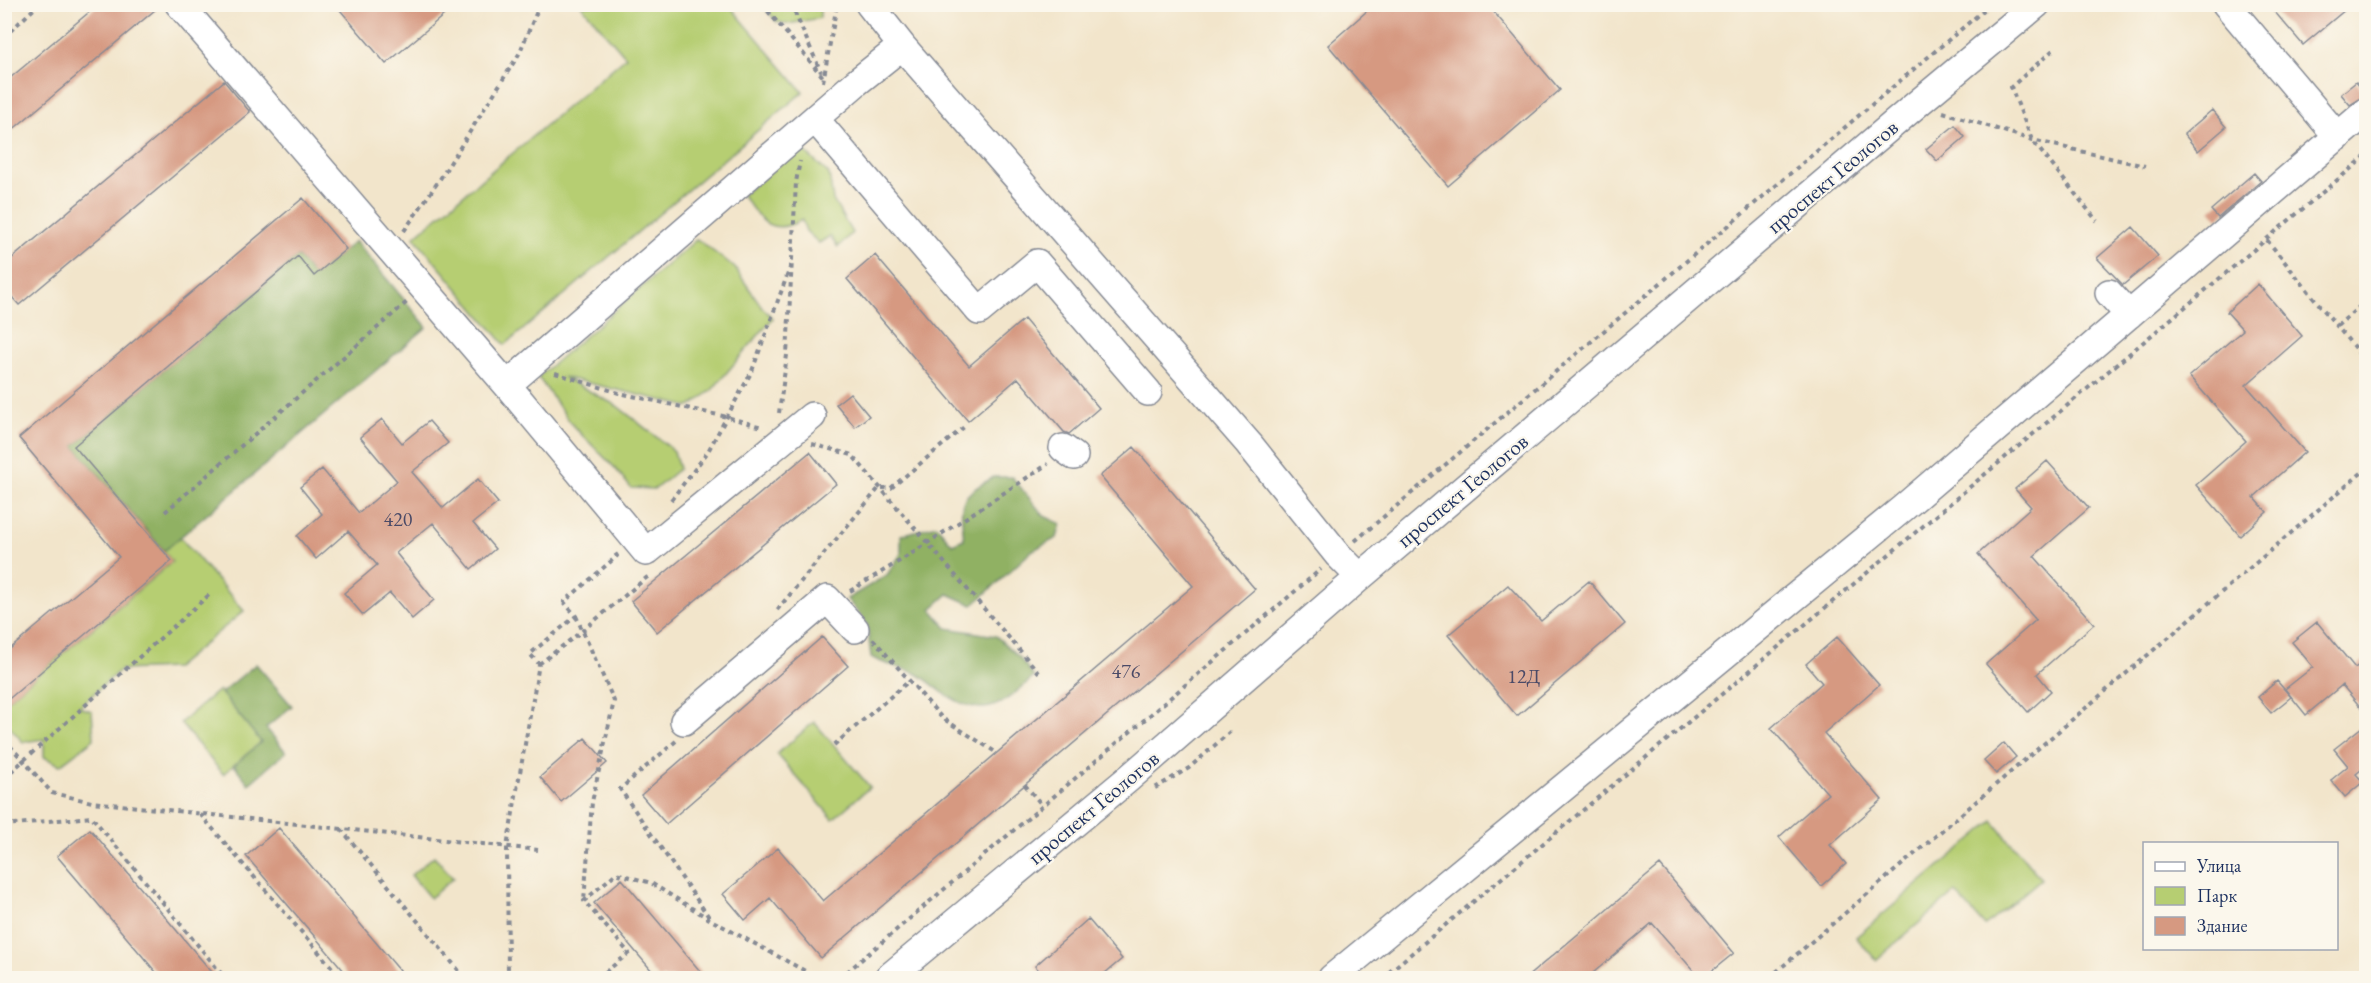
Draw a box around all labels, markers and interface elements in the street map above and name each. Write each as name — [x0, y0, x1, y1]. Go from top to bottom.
street label: проспект Геологов — [1761, 113, 1904, 240]
street label: проспект Геологов — [1391, 427, 1534, 554]
house number: 420 — [384, 506, 413, 532]
house number: 476 — [1112, 658, 1141, 684]
house number: 12Д — [1507, 663, 1541, 689]
street label: проспект Геологов — [1022, 744, 1165, 871]
legend — [2143, 842, 2338, 950]
text: Улица — [2196, 854, 2242, 877]
text: Парк — [2197, 884, 2237, 907]
text: Здание — [2197, 914, 2247, 937]

